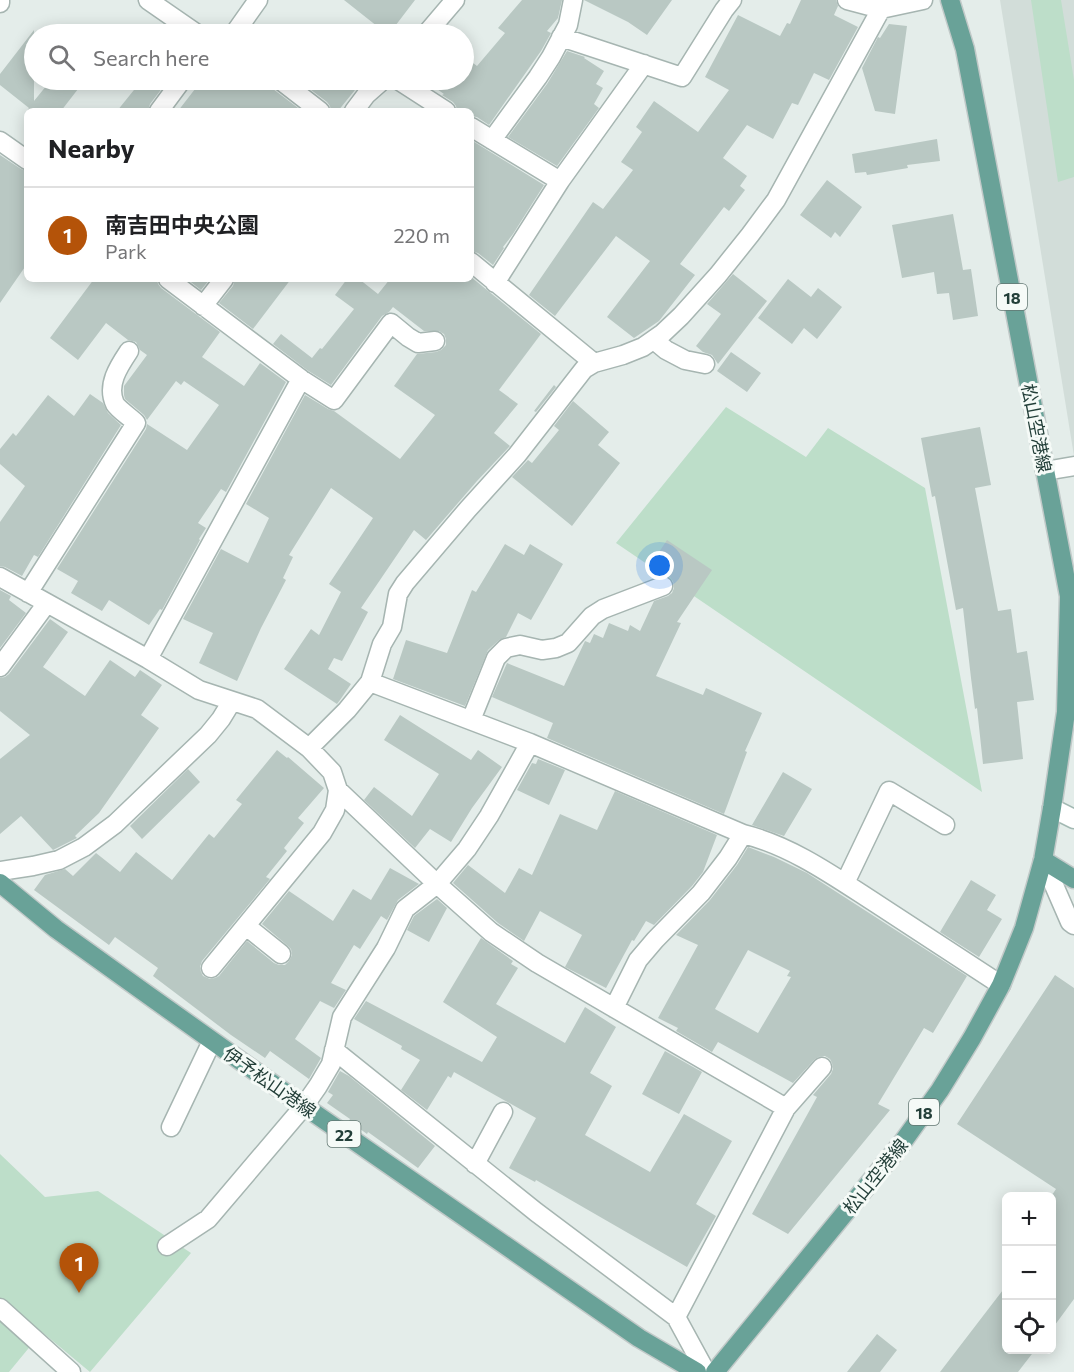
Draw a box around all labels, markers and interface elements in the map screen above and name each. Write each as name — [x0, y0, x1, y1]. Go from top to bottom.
search box — [24, 24, 474, 90]
icon: search — [45, 41, 78, 74]
text: Search here — [93, 44, 209, 71]
text: Nearby — [48, 132, 135, 163]
text: 南吉田中央公園 — [105, 211, 259, 238]
text: 1 — [63, 223, 72, 247]
text: 220 m — [394, 223, 450, 247]
text: Park — [105, 239, 147, 263]
road number: 18 — [997, 284, 1027, 310]
street label: 松山空港線 — [1018, 382, 1056, 474]
your location — [645, 551, 674, 580]
street label: 伊予松山港線 — [219, 1042, 321, 1122]
road number: 18 — [909, 1099, 939, 1125]
road number: 22 — [328, 1121, 360, 1147]
street label: 松山空港線 — [838, 1134, 912, 1218]
map controls — [1002, 1192, 1056, 1354]
button: + — [1002, 1192, 1056, 1246]
pin: 1 — [60, 1244, 98, 1293]
button: − — [1002, 1246, 1056, 1300]
button: locate — [1002, 1300, 1056, 1354]

